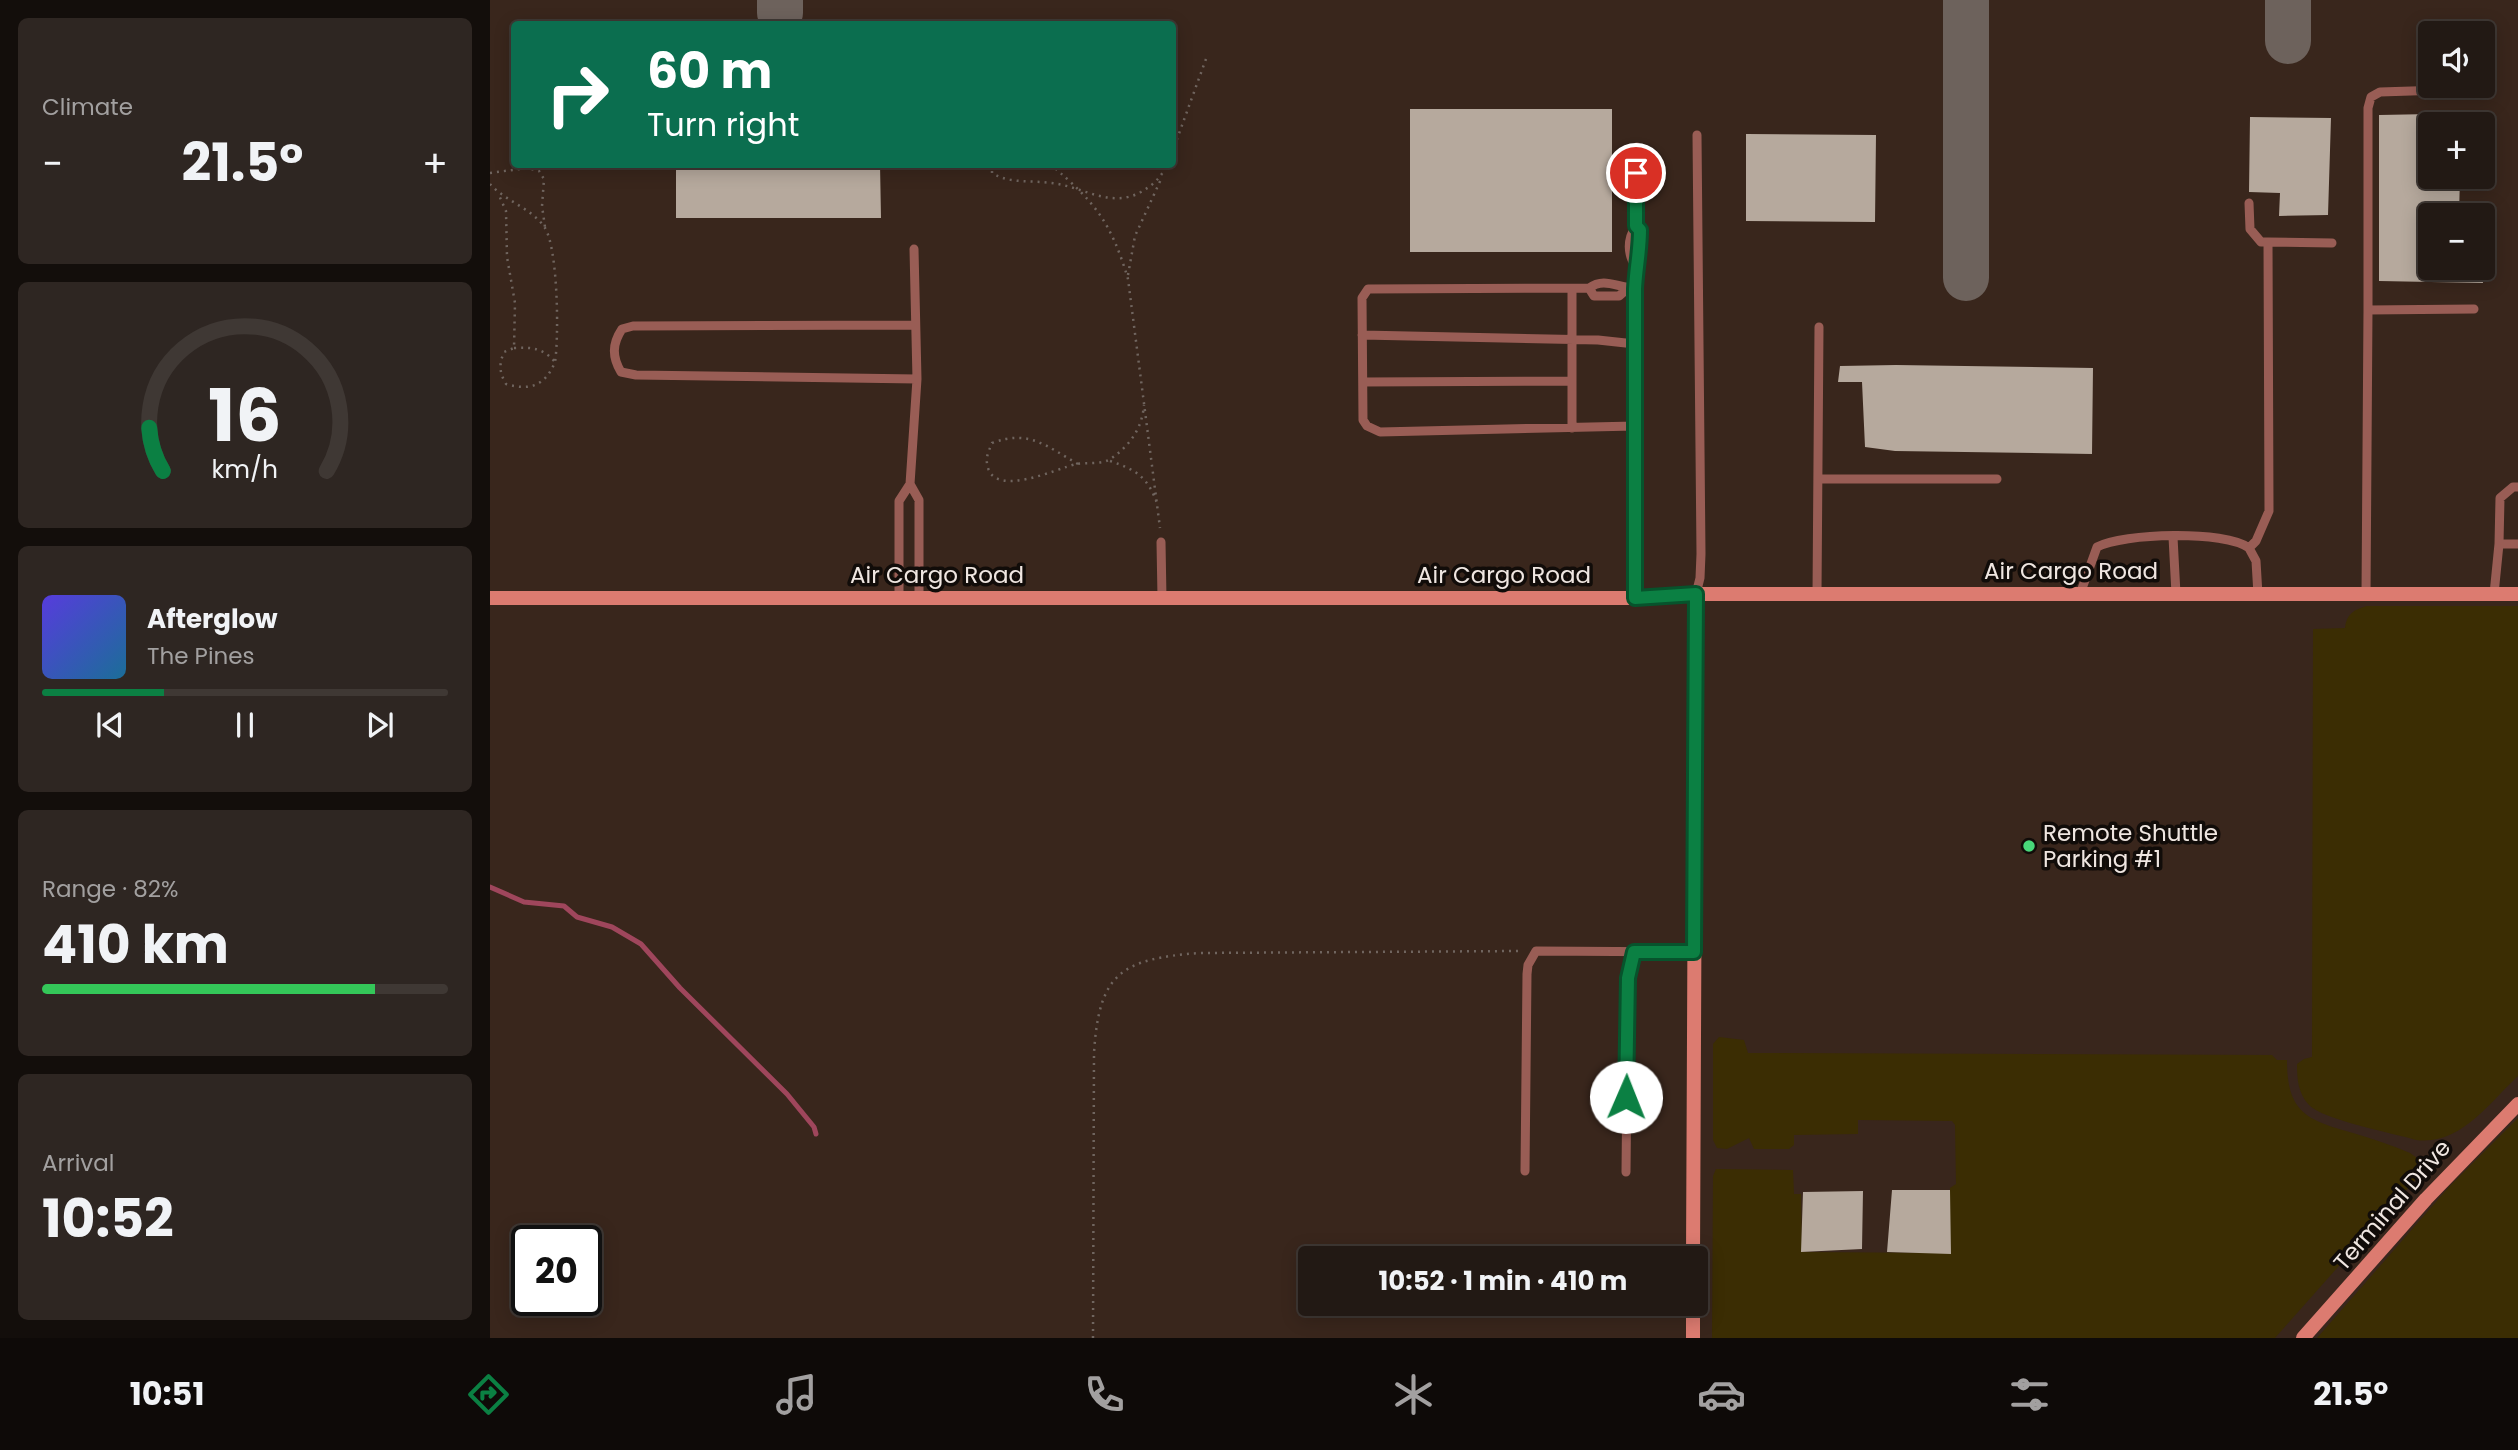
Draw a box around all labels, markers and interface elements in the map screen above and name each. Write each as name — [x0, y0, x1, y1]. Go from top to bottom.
map controls — [2418, 21, 2495, 280]
button: sound — [2418, 21, 2495, 98]
text: 60 m — [647, 37, 772, 105]
icon: right — [532, 49, 623, 140]
text: Climate — [42, 91, 133, 123]
text: Turn right — [647, 102, 799, 147]
button: + — [2418, 112, 2495, 189]
text: 21.5° — [182, 126, 303, 199]
text: − — [42, 137, 63, 190]
text: + — [422, 137, 448, 190]
pin — [1606, 143, 1666, 203]
icon: arrive — [1617, 154, 1655, 192]
button: − — [2418, 203, 2495, 280]
text: 16 — [208, 365, 282, 466]
text: km/h — [212, 452, 278, 487]
street label: Air Cargo Road — [1984, 555, 2158, 587]
street label: Air Cargo Road — [850, 559, 1024, 591]
street label: Air Cargo Road — [1417, 559, 1591, 591]
text: Afterglow — [147, 601, 278, 637]
text: The Pines — [147, 640, 255, 672]
icon: previous — [91, 706, 129, 744]
icon: pause — [226, 706, 264, 744]
icon: next — [361, 706, 399, 744]
place label: Remote Shuttle Parking #1 — [2043, 817, 2218, 875]
marker: Remote Shuttle Parking #1 — [2021, 838, 2037, 854]
text: Range · 82% — [42, 873, 178, 905]
text: 410 km — [42, 908, 229, 981]
position arrow — [1589, 1060, 1663, 1134]
street label: Terminal Drive — [2326, 1132, 2458, 1278]
text: Arrival — [42, 1147, 114, 1179]
text: 10:52 — [42, 1182, 174, 1255]
speed limit sign: 20 — [511, 1225, 602, 1316]
text: 10:52 · 1 min · 410 m — [1379, 1263, 1627, 1299]
icon: directions — [464, 1370, 513, 1419]
icon: music — [772, 1370, 821, 1419]
icon: phone — [1080, 1370, 1129, 1419]
icon: climate — [1389, 1370, 1438, 1419]
icon: car — [1697, 1370, 1746, 1419]
icon: filters — [2005, 1370, 2054, 1419]
text: 10:51 — [130, 1371, 204, 1416]
text: 21.5° — [2313, 1371, 2388, 1416]

